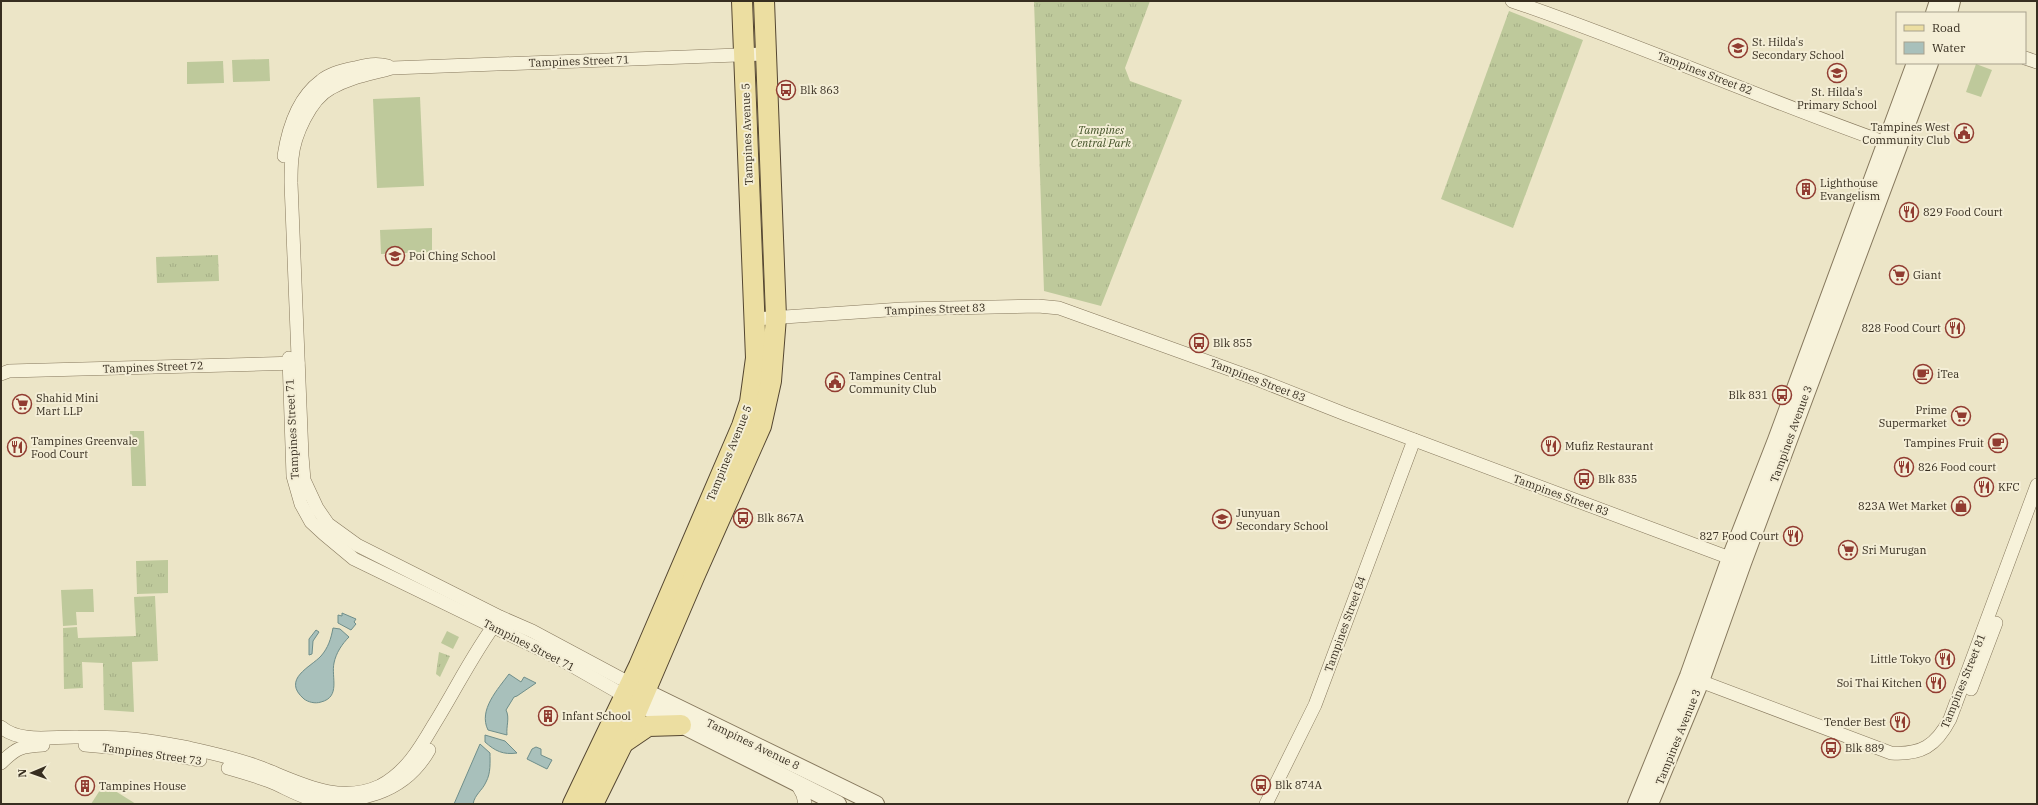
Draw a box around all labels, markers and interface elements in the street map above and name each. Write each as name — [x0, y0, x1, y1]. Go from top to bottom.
legend — [1896, 12, 2026, 64]
text: Road — [1932, 20, 1961, 35]
place label: St. Hilda's Secondary School — [1752, 35, 1844, 62]
school or university icon: St. Hilda's Secondary School — [1727, 37, 1749, 59]
text: Water — [1932, 40, 1966, 55]
street label: Tampines Street 82 — [1655, 48, 1755, 98]
street label: Tampines Street 71 — [528, 52, 630, 70]
school or university icon: St. Hilda's Primary School — [1826, 62, 1848, 84]
bus stop icon: Blk 863 — [775, 79, 797, 101]
street label: Tampines Avenue 5 — [738, 83, 756, 185]
place label: Blk 863 — [800, 83, 839, 97]
place label: St. Hilda's Primary School — [1797, 85, 1877, 112]
place label: Tampines West Community Club — [1862, 120, 1950, 147]
public building icon: Tampines West Community Club — [1953, 122, 1975, 144]
park label: Tampines Central Park — [1071, 123, 1131, 150]
place label: Lighthouse Evangelism — [1820, 176, 1881, 203]
building icon: Lighthouse Evangelism — [1795, 178, 1817, 200]
restaurant icon: 829 Food Court — [1898, 201, 1920, 223]
place label: 829 Food Court — [1923, 205, 2003, 219]
school or university icon: Poi Ching School — [384, 245, 406, 267]
place label: Poi Ching School — [409, 249, 496, 263]
supermarket icon: Giant — [1888, 264, 1910, 286]
place label: Giant — [1913, 268, 1941, 282]
street label: Tampines Street 83 — [884, 300, 986, 318]
restaurant icon: 828 Food Court — [1944, 317, 1966, 339]
place label: 828 Food Court — [1861, 321, 1941, 335]
bus stop icon: Blk 855 — [1188, 332, 1210, 354]
place label: Blk 855 — [1213, 336, 1252, 350]
street label: Tampines Street 83 — [1208, 355, 1308, 405]
street label: Tampines Street 72 — [102, 358, 204, 376]
cafe icon: iTea — [1912, 363, 1934, 385]
place label: iTea — [1937, 367, 1959, 381]
place label: Tampines Central Community Club — [849, 369, 941, 396]
public building icon: Tampines Central Community Club — [824, 371, 846, 393]
street label: Tampines Street 71 — [282, 378, 302, 480]
street label: Tampines Avenue 3 — [1767, 384, 1815, 484]
bus stop icon: Blk 831 — [1771, 384, 1793, 406]
place label: Blk 831 — [1729, 388, 1768, 402]
place label: Shahid Mini Mart LLP — [36, 391, 99, 418]
supermarket icon: Shahid Mini Mart LLP — [11, 393, 33, 415]
street label: Tampines Avenue 5 — [703, 403, 755, 503]
place label: Prime Supermarket — [1879, 403, 1947, 430]
supermarket icon: Prime Supermarket — [1950, 405, 1972, 427]
cafe icon: Tampines Fruit — [1987, 432, 2009, 454]
place label: Tampines Greenvale Food Court — [31, 434, 138, 461]
restaurant icon: Mufiz Restaurant — [1540, 435, 1562, 457]
restaurant icon: Tampines Greenvale Food Court — [6, 436, 28, 458]
place label: Tampines Fruit — [1904, 436, 1984, 450]
place label: Mufiz Restaurant — [1565, 439, 1653, 453]
restaurant icon: 826 Food court — [1893, 456, 1915, 478]
place label: 826 Food court — [1918, 460, 1996, 474]
bus stop icon: Blk 835 — [1573, 468, 1595, 490]
street label: Tampines Street 83 — [1511, 471, 1611, 519]
place label: Blk 835 — [1598, 472, 1637, 486]
restaurant icon: KFC — [1973, 476, 1995, 498]
place label: KFC — [1998, 480, 2020, 494]
shop icon: 823A Wet Market — [1950, 495, 1972, 517]
place label: 823A Wet Market — [1858, 499, 1947, 513]
place label: Junyuan Secondary School — [1236, 506, 1328, 533]
bus stop icon: Blk 867A — [732, 507, 754, 529]
school or university icon: Junyuan Secondary School — [1211, 508, 1233, 530]
place label: Blk 867A — [757, 511, 804, 525]
restaurant icon: 827 Food Court — [1782, 525, 1804, 547]
place label: 827 Food Court — [1699, 529, 1779, 543]
supermarket icon: Sri Murugan — [1837, 539, 1859, 561]
place label: Sri Murugan — [1862, 543, 1927, 557]
street label: Tampines Street 84 — [1321, 574, 1369, 674]
street label: Tampines Street 71 — [481, 616, 577, 674]
street label: Tampines Street 81 — [1938, 632, 1988, 730]
restaurant icon: Little Tokyo — [1934, 648, 1956, 670]
place label: Little Tokyo — [1870, 652, 1931, 666]
restaurant icon: Soi Thai Kitchen — [1925, 672, 1947, 694]
place label: Soi Thai Kitchen — [1837, 676, 1922, 690]
street label: Tampines Avenue 3 — [1652, 687, 1704, 787]
building icon: Infant School — [537, 705, 559, 727]
place label: Infant School — [562, 709, 631, 723]
restaurant icon: Tender Best — [1889, 711, 1911, 733]
street label: Tampines Avenue 8 — [704, 715, 802, 773]
place label: Tender Best — [1824, 715, 1886, 729]
bus stop icon: Blk 889 — [1820, 737, 1842, 759]
street label: Tampines Street 73 — [101, 740, 203, 768]
place label: Blk 889 — [1845, 741, 1884, 755]
north arrow — [12, 753, 52, 793]
text: N — [15, 768, 29, 778]
bus stop icon: Blk 874A — [1250, 774, 1272, 796]
building icon: Tampines House — [74, 775, 96, 797]
place label: Blk 874A — [1275, 778, 1322, 792]
place label: Tampines House — [99, 779, 186, 793]

